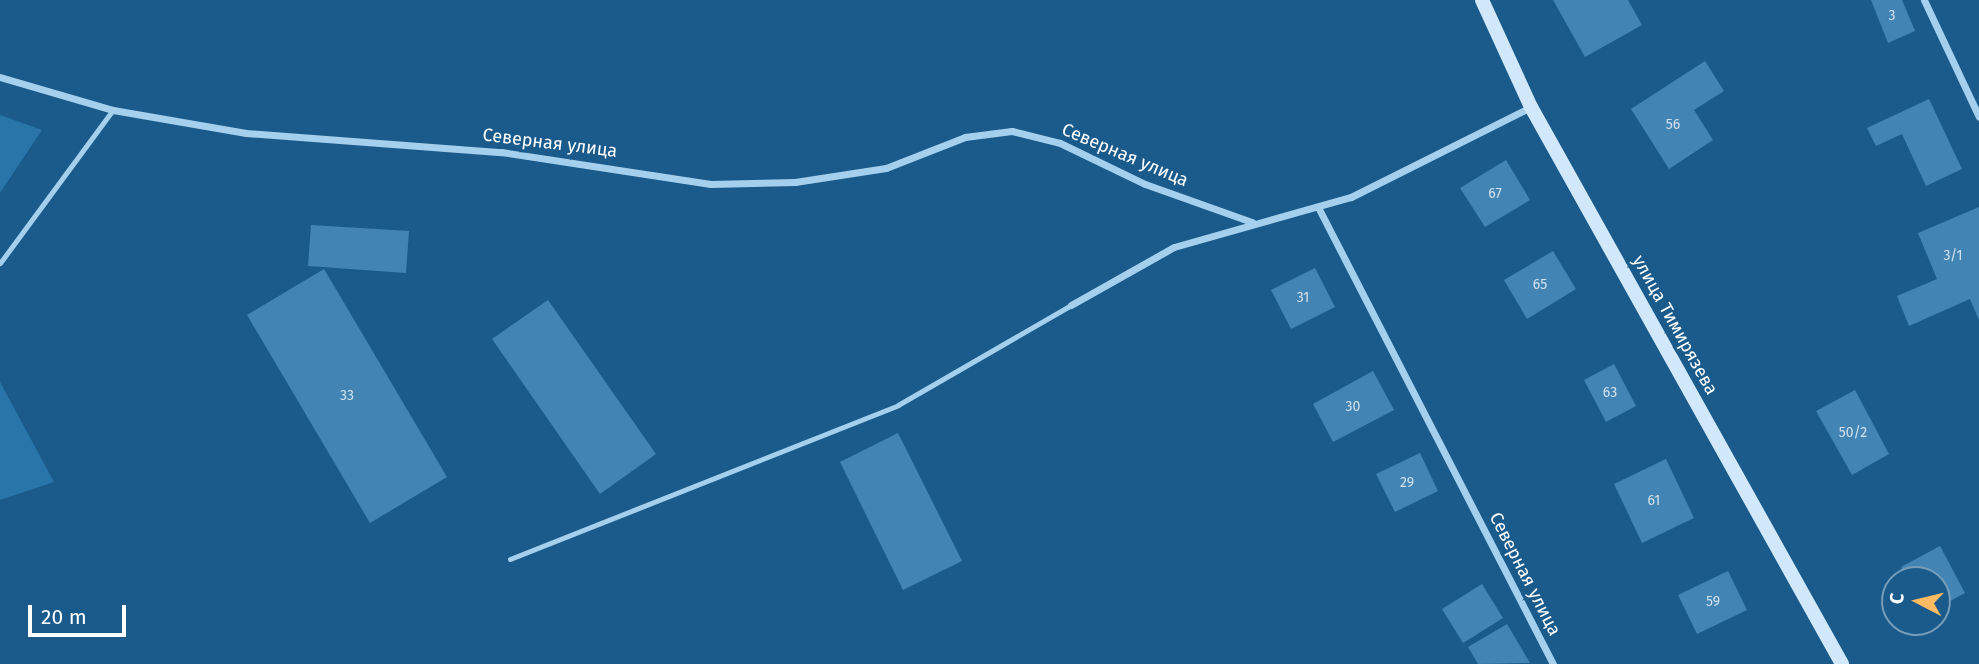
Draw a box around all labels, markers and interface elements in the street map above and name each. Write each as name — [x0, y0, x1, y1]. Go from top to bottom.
house number: 3 — [1889, 8, 1895, 24]
house number: 56 — [1666, 117, 1680, 133]
street label: Северная улица — [1058, 119, 1192, 191]
street label: Северная улица — [481, 124, 619, 162]
house number: 67 — [1488, 186, 1502, 202]
house number: 3/1 — [1943, 248, 1963, 264]
street label: улица Тимирязева — [1628, 251, 1722, 399]
house number: 65 — [1533, 277, 1547, 293]
house number: 31 — [1297, 290, 1309, 306]
house number: 63 — [1603, 385, 1617, 401]
house number: 33 — [340, 388, 354, 404]
house number: 30 — [1346, 399, 1360, 415]
house number: 50/2 — [1839, 425, 1867, 441]
house number: 29 — [1400, 475, 1414, 491]
house number: 61 — [1648, 493, 1660, 509]
street label: Северная улица — [1485, 509, 1565, 639]
north arrow — [1881, 566, 1951, 636]
scale bar — [32, 590, 130, 634]
text: С — [1885, 592, 1909, 605]
house number: 59 — [1706, 594, 1720, 610]
text: 20 m — [41, 604, 87, 630]

